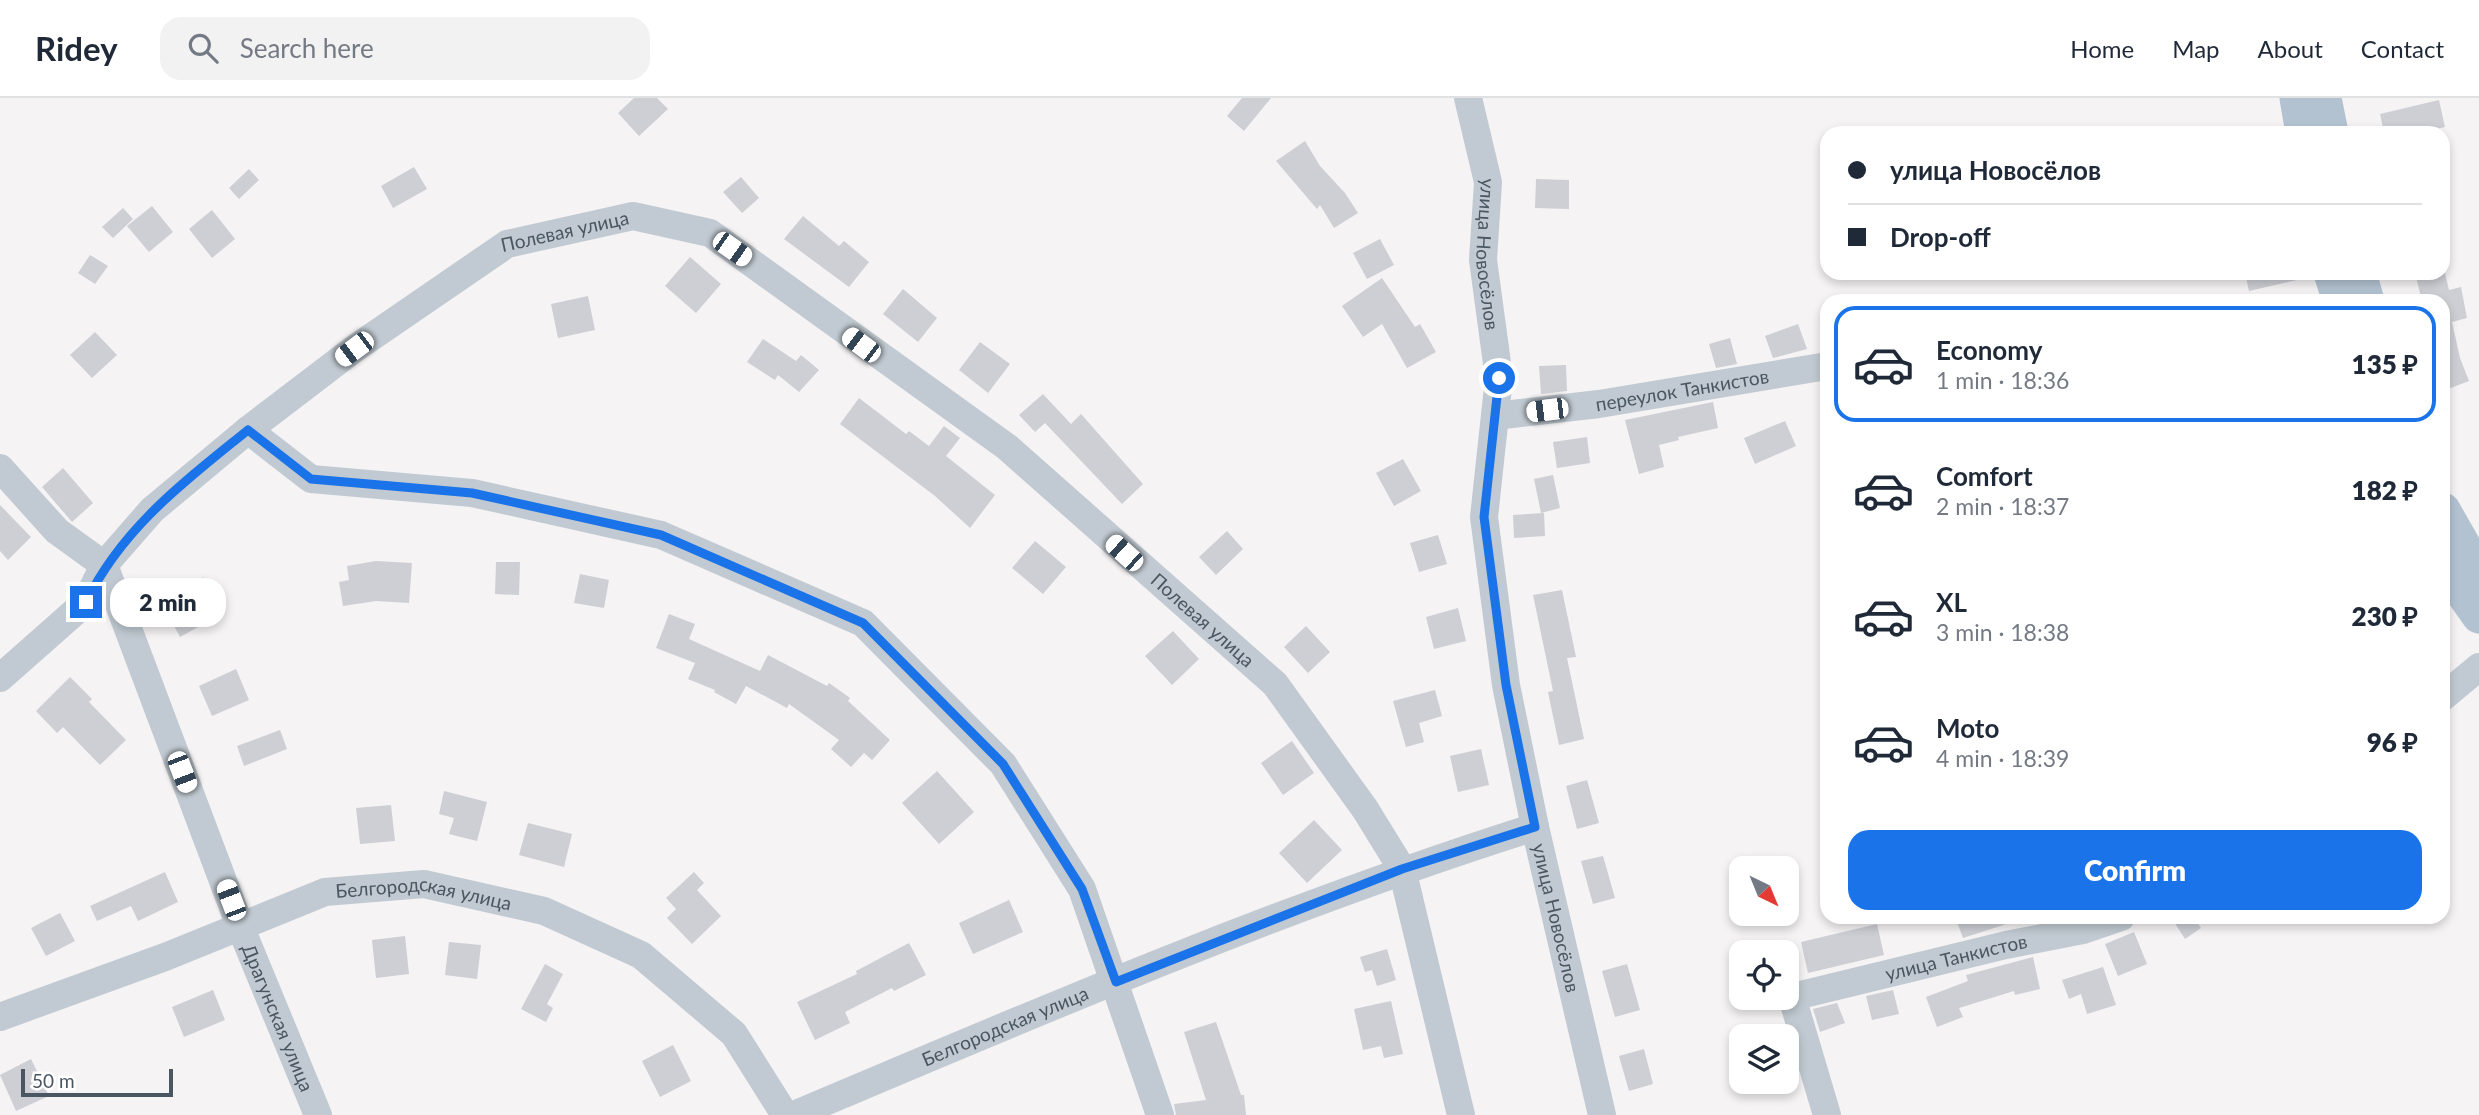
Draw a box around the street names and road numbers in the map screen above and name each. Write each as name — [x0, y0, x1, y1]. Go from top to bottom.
street label: улица Новосёлов — [1472, 178, 1504, 331]
street label: Полевая улица — [498, 205, 631, 256]
street label: переулок Танкистов — [1594, 364, 1770, 415]
street label: Полевая улица — [1146, 568, 1259, 671]
street label: улица Новосёлов — [1528, 841, 1585, 994]
street label: Белгородская улица — [335, 872, 514, 914]
street label: улица Танкистов — [1883, 929, 2029, 985]
street label: Драгунская улица — [238, 940, 319, 1095]
street label: Белгородская улица — [918, 981, 1092, 1071]

